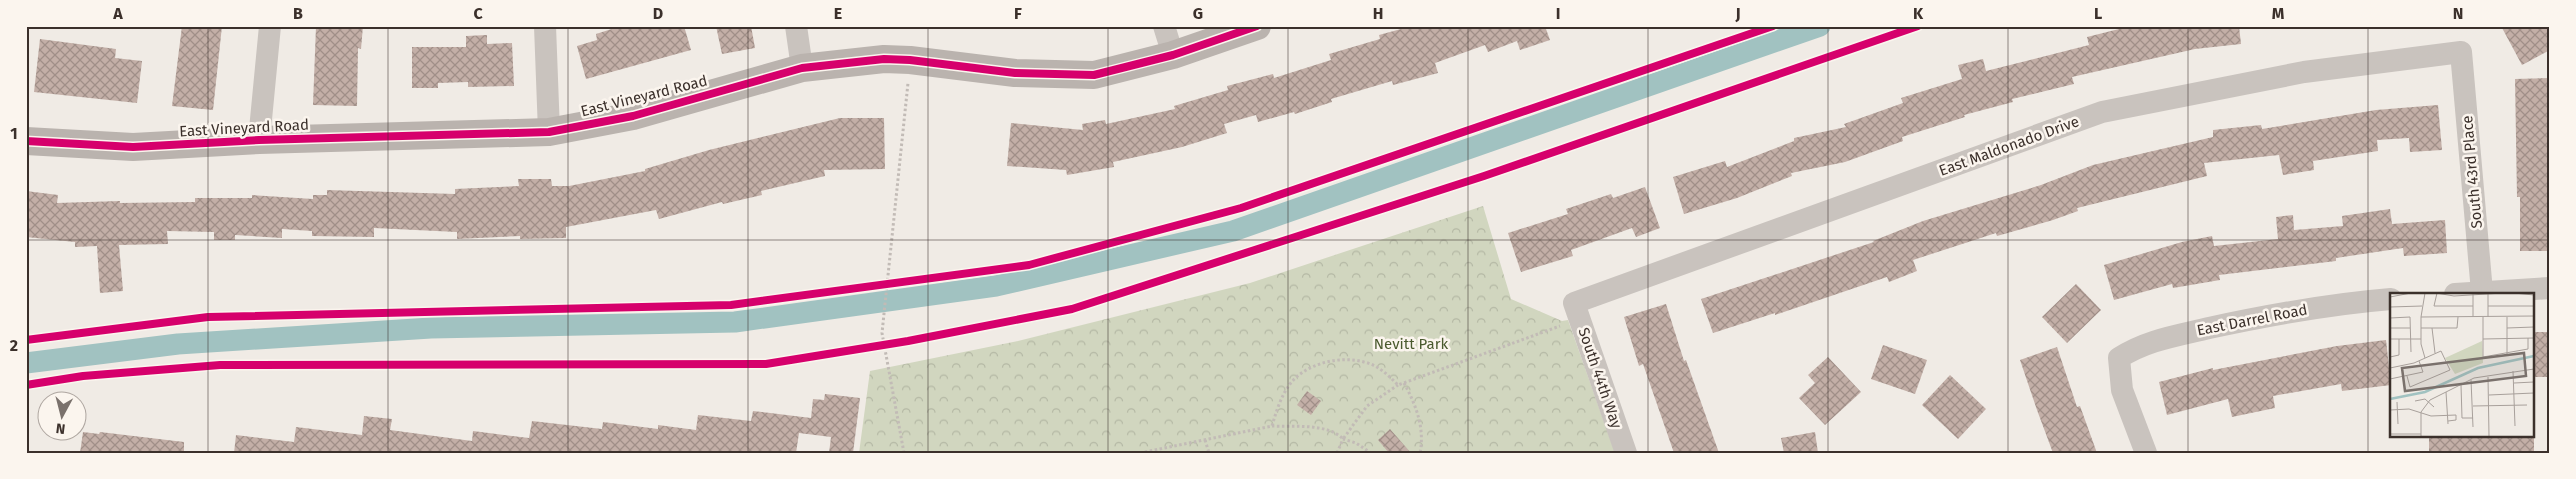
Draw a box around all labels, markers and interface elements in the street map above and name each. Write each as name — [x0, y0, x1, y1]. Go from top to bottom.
text: A — [112, 4, 123, 23]
text: B — [293, 4, 303, 23]
text: C — [473, 4, 483, 23]
text: D — [653, 4, 663, 23]
text: E — [834, 4, 842, 23]
text: F — [1014, 4, 1022, 23]
text: G — [1193, 4, 1203, 23]
text: H — [1373, 4, 1383, 23]
text: I — [1556, 4, 1560, 23]
text: J — [1734, 4, 1741, 23]
text: K — [1913, 4, 1924, 23]
text: L — [2094, 4, 2102, 23]
text: M — [2272, 4, 2285, 23]
text: N — [2453, 4, 2463, 23]
street label: East Vineyard Road — [579, 72, 709, 120]
street label: East Maldonado Drive — [1936, 112, 2082, 180]
street label: South 43rd Place — [2458, 115, 2486, 229]
street label: East Vineyard Road — [179, 116, 309, 140]
text: 1 — [10, 124, 18, 143]
inset map — [2390, 293, 2534, 436]
street label: East Darrel Road — [2195, 300, 2309, 340]
street label: South 44th Way — [1574, 325, 1626, 431]
park label: Nevitt Park — [1374, 335, 1448, 353]
text: 2 — [10, 336, 18, 355]
north arrow — [38, 392, 88, 442]
text: N — [55, 419, 66, 437]

